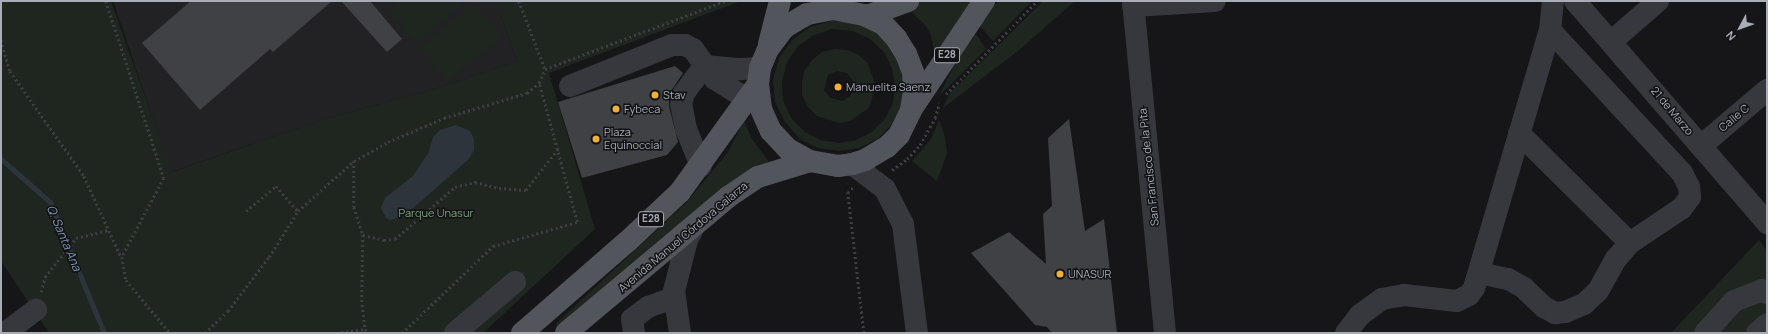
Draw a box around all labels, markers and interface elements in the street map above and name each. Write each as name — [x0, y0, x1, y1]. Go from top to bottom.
north arrow — [1720, 8, 1760, 48]
text: N — [1722, 28, 1739, 44]
road number: E28 — [934, 47, 960, 63]
place label: Manuelita Saenz — [846, 80, 930, 94]
marker: Manuelita Saenz — [833, 82, 843, 92]
street label: 21 de Marzo — [1648, 84, 1696, 138]
place label: Stav — [663, 88, 686, 102]
marker: Stav — [650, 90, 660, 100]
street label: Calle C — [1716, 101, 1752, 135]
place label: Fybeca — [624, 102, 660, 116]
marker: Fybeca — [611, 104, 621, 114]
street label: San Francisco de la Pita — [1136, 108, 1162, 226]
place label: Plaza Equinoccial — [604, 126, 662, 152]
marker: Plaza Equinoccial — [591, 134, 601, 144]
street label: Avenida Manuel Córdova Galarza — [616, 179, 750, 295]
water label: Q. Santa Ana — [44, 203, 84, 273]
park label: Parque Unasur — [399, 206, 473, 220]
road number: E28 — [638, 211, 664, 227]
place label: UNASUR — [1068, 267, 1111, 281]
marker: UNASUR — [1055, 269, 1065, 279]

